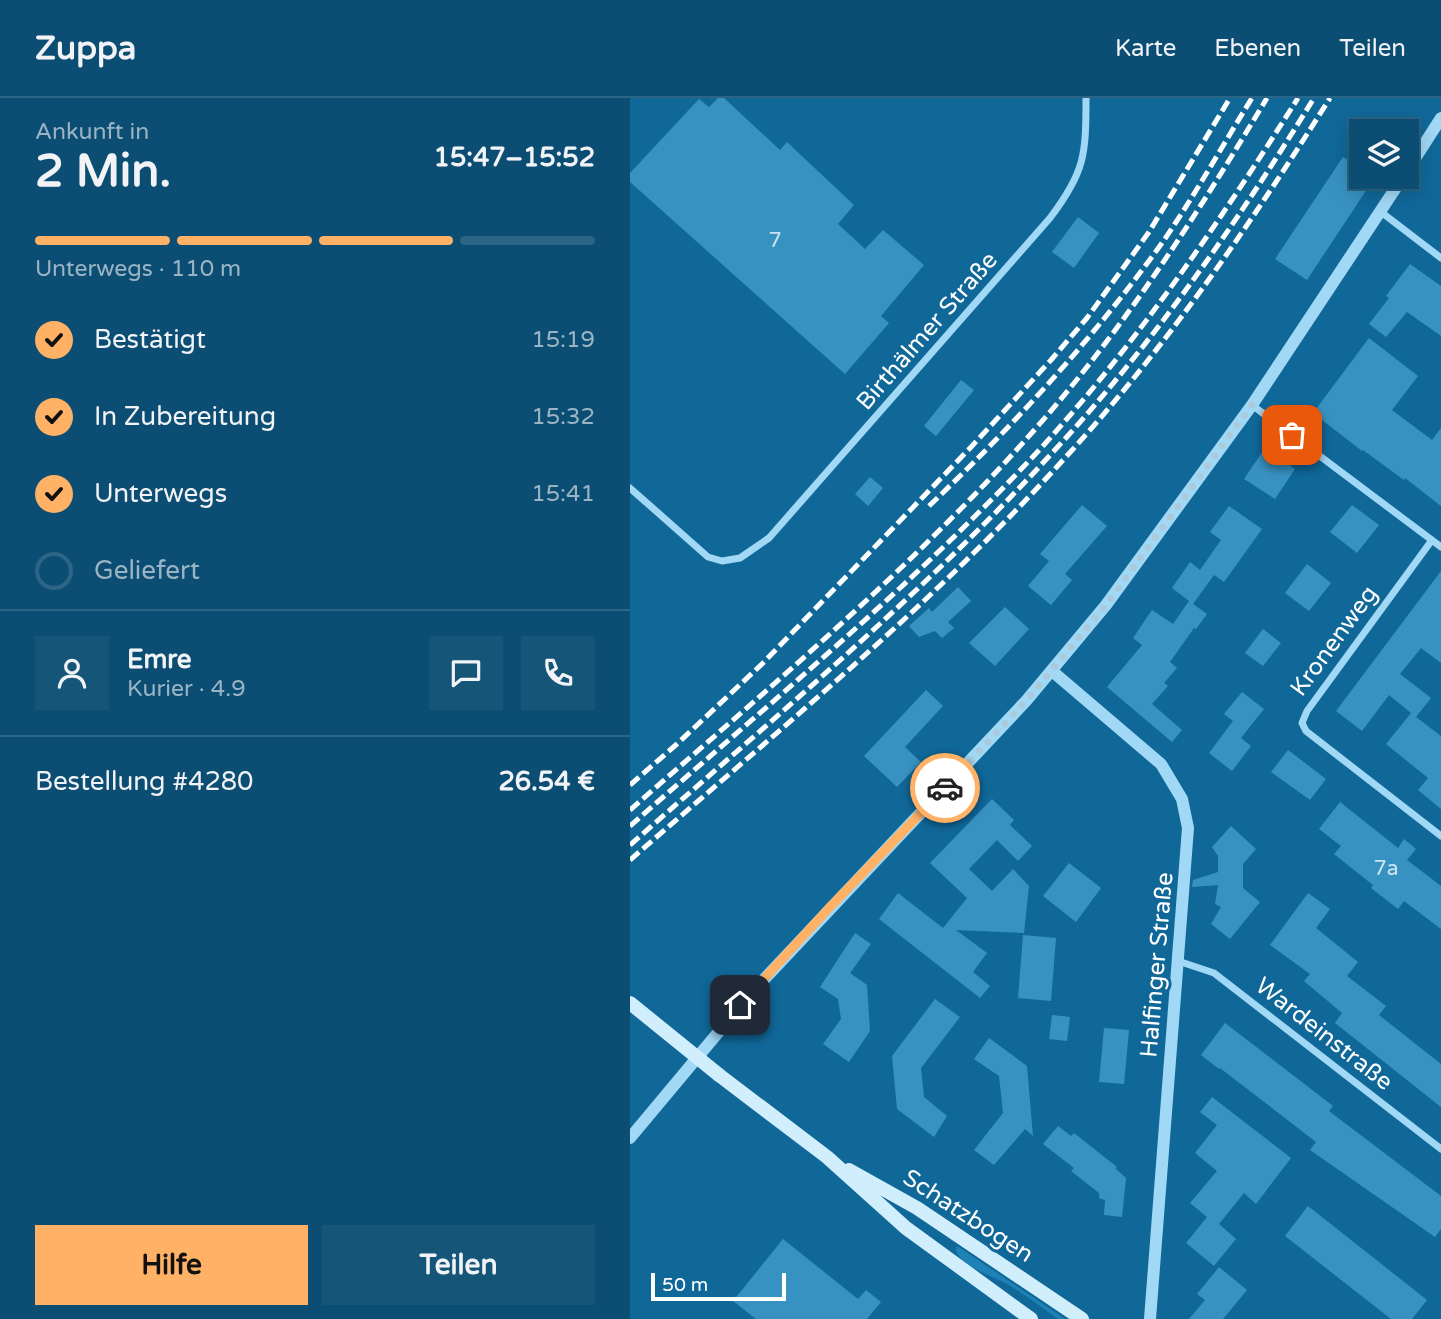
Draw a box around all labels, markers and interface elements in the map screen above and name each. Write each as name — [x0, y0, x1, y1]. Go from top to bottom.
text: Zuppa — [35, 29, 136, 68]
text: Karte — [1115, 34, 1176, 63]
text: Ebenen — [1214, 34, 1301, 63]
text: Teilen — [1339, 34, 1406, 63]
text: Ankunft in — [35, 118, 149, 146]
map controls — [1349, 119, 1419, 189]
button: layers — [1349, 119, 1419, 189]
text: 15:47–15:52 — [434, 142, 595, 173]
text: 2 Min. — [35, 144, 171, 199]
house number: 7 — [768, 228, 782, 253]
street label: Birthälmer Straße — [850, 246, 1004, 416]
text: Unterwegs · 110 m — [35, 255, 241, 283]
icon: check — [35, 321, 73, 359]
text: Bestätigt — [94, 324, 206, 355]
text: 15:19 — [531, 326, 595, 354]
icon: check — [35, 398, 73, 436]
text: In Zubereitung — [94, 401, 276, 432]
text: 15:32 — [531, 403, 595, 431]
pin — [1262, 405, 1322, 465]
icon: bag — [1273, 416, 1311, 454]
icon: check — [35, 475, 73, 513]
text: Unterwegs — [94, 478, 227, 509]
text: 15:41 — [531, 480, 595, 508]
text: Geliefert — [94, 555, 200, 586]
street label: Kronenweg — [1284, 580, 1384, 702]
button: person — [35, 636, 109, 710]
button: chat — [429, 636, 503, 710]
button: phone — [521, 636, 595, 710]
text: Emre — [127, 644, 192, 675]
text: Kurier · 4.9 — [127, 675, 246, 703]
courier — [910, 753, 980, 823]
text: Bestellung #4280 — [35, 766, 253, 797]
text: 26.54 € — [498, 766, 595, 797]
icon: car — [926, 769, 964, 807]
house number: 7a — [1374, 856, 1399, 881]
street label: Halfinger Straße — [1134, 871, 1180, 1059]
street label: Wardeinstraße — [1250, 971, 1398, 1097]
pin — [710, 975, 770, 1035]
icon: home — [721, 986, 759, 1024]
street label: Schatzbogen — [897, 1163, 1039, 1269]
button: Hilfe — [35, 1225, 308, 1305]
button: Teilen — [322, 1225, 595, 1305]
scale bar — [651, 1270, 786, 1302]
text: 50 m — [662, 1274, 708, 1296]

